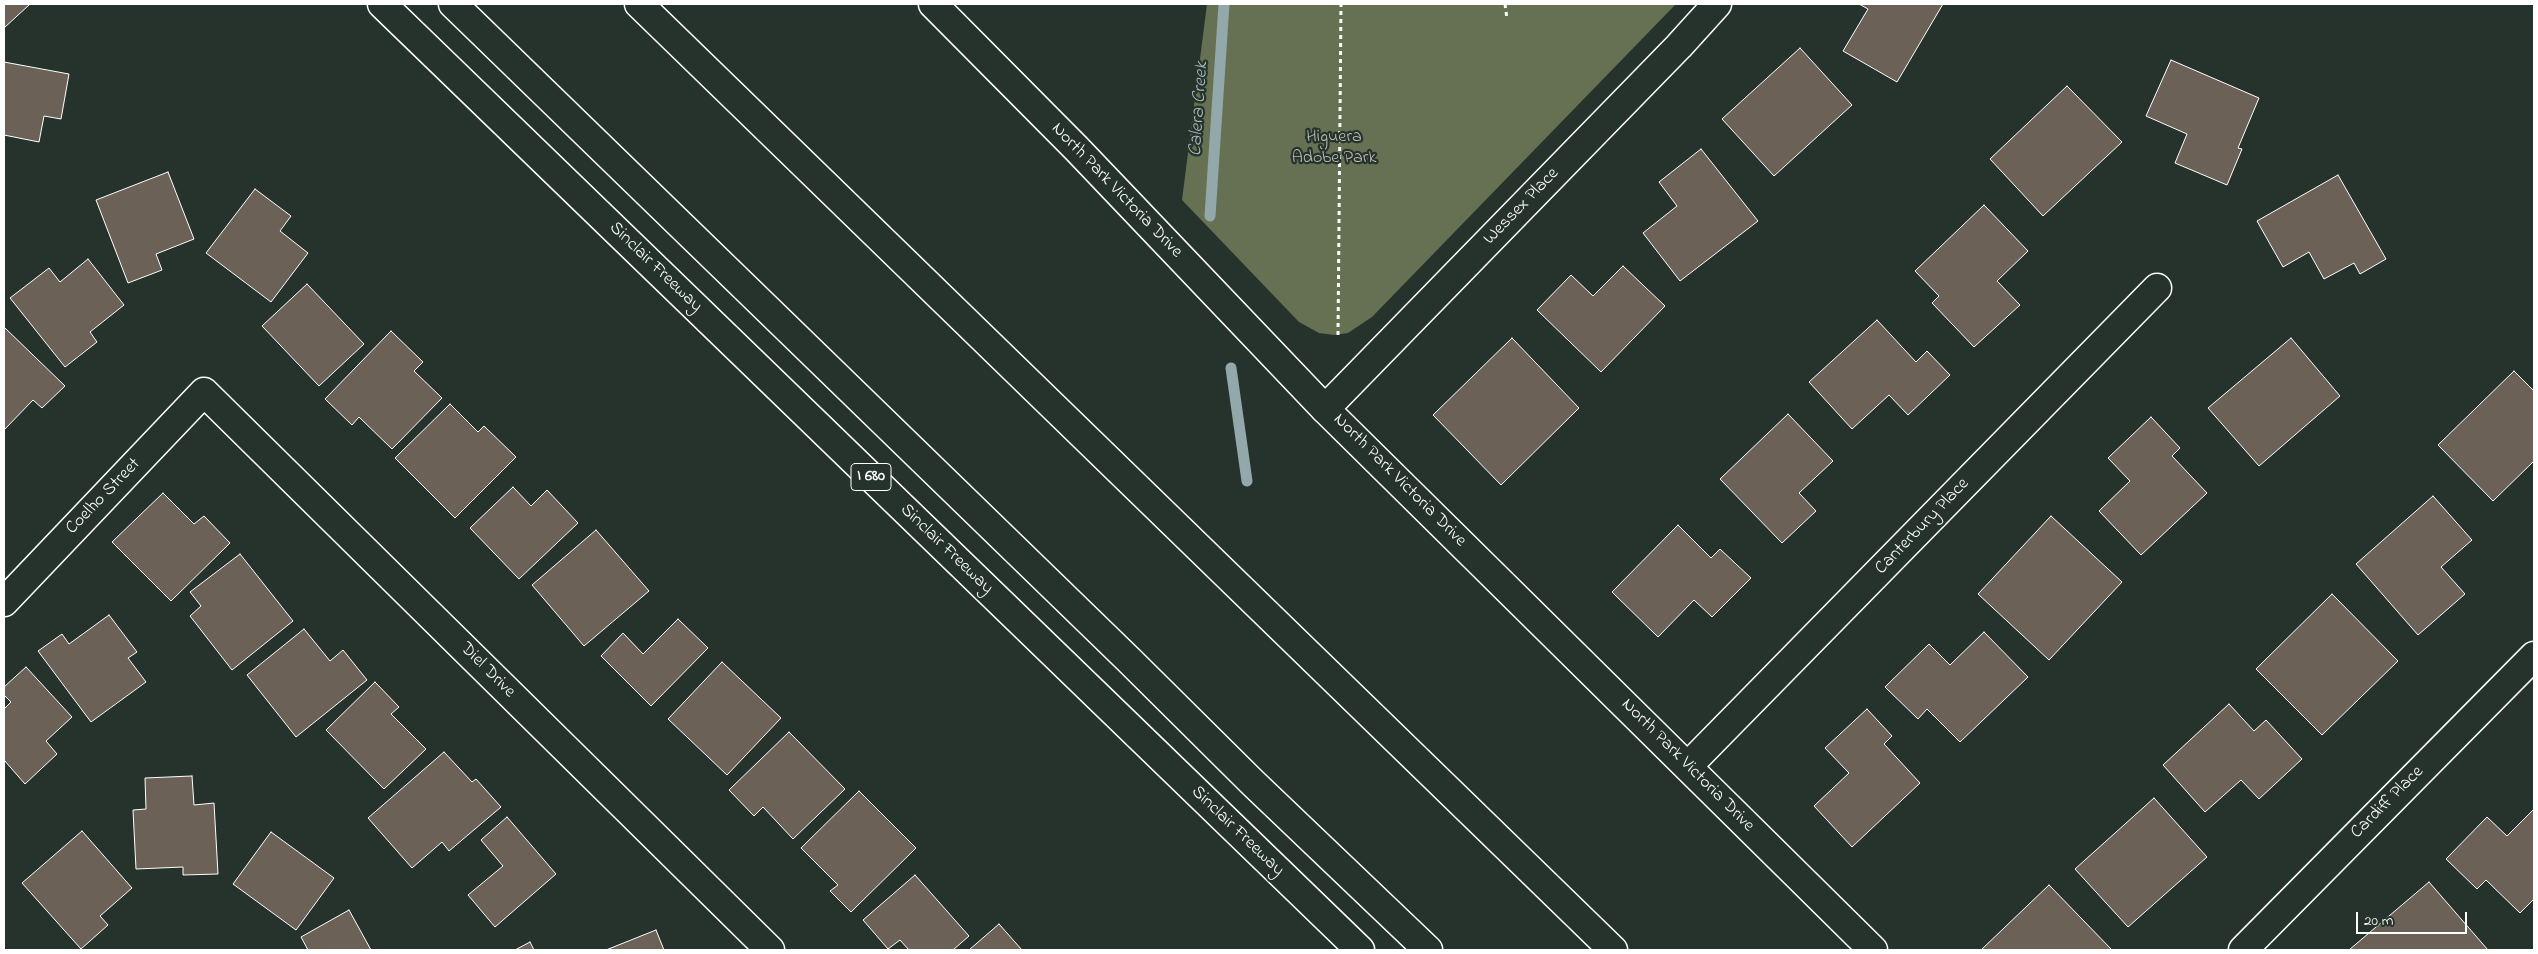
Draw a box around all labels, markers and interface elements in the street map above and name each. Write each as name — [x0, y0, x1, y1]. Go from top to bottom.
water label: Calera Creek — [1185, 61, 1215, 157]
street label: North Park Victoria Drive — [1046, 119, 1186, 263]
park label: Higuera Adobe Park — [1292, 127, 1376, 170]
street label: Wessex Place — [1480, 164, 1564, 250]
street label: Sinclair Freeway — [604, 218, 706, 318]
street label: North Park Victoria Drive — [1328, 410, 1470, 552]
street label: Coelho Street — [62, 454, 146, 540]
road number: I 680 — [851, 464, 891, 491]
street label: Canterbury Place — [1871, 474, 1975, 580]
street label: Sinclair Freeway — [895, 500, 997, 600]
street label: Diel Drive — [455, 639, 519, 703]
street label: North Park Victoria Drive — [1616, 695, 1758, 837]
street label: Cardiff Place — [2347, 762, 2429, 844]
street label: Sinclair Freeway — [1186, 782, 1288, 882]
scale bar — [2358, 902, 2469, 934]
text: 20 m — [2364, 910, 2393, 932]

